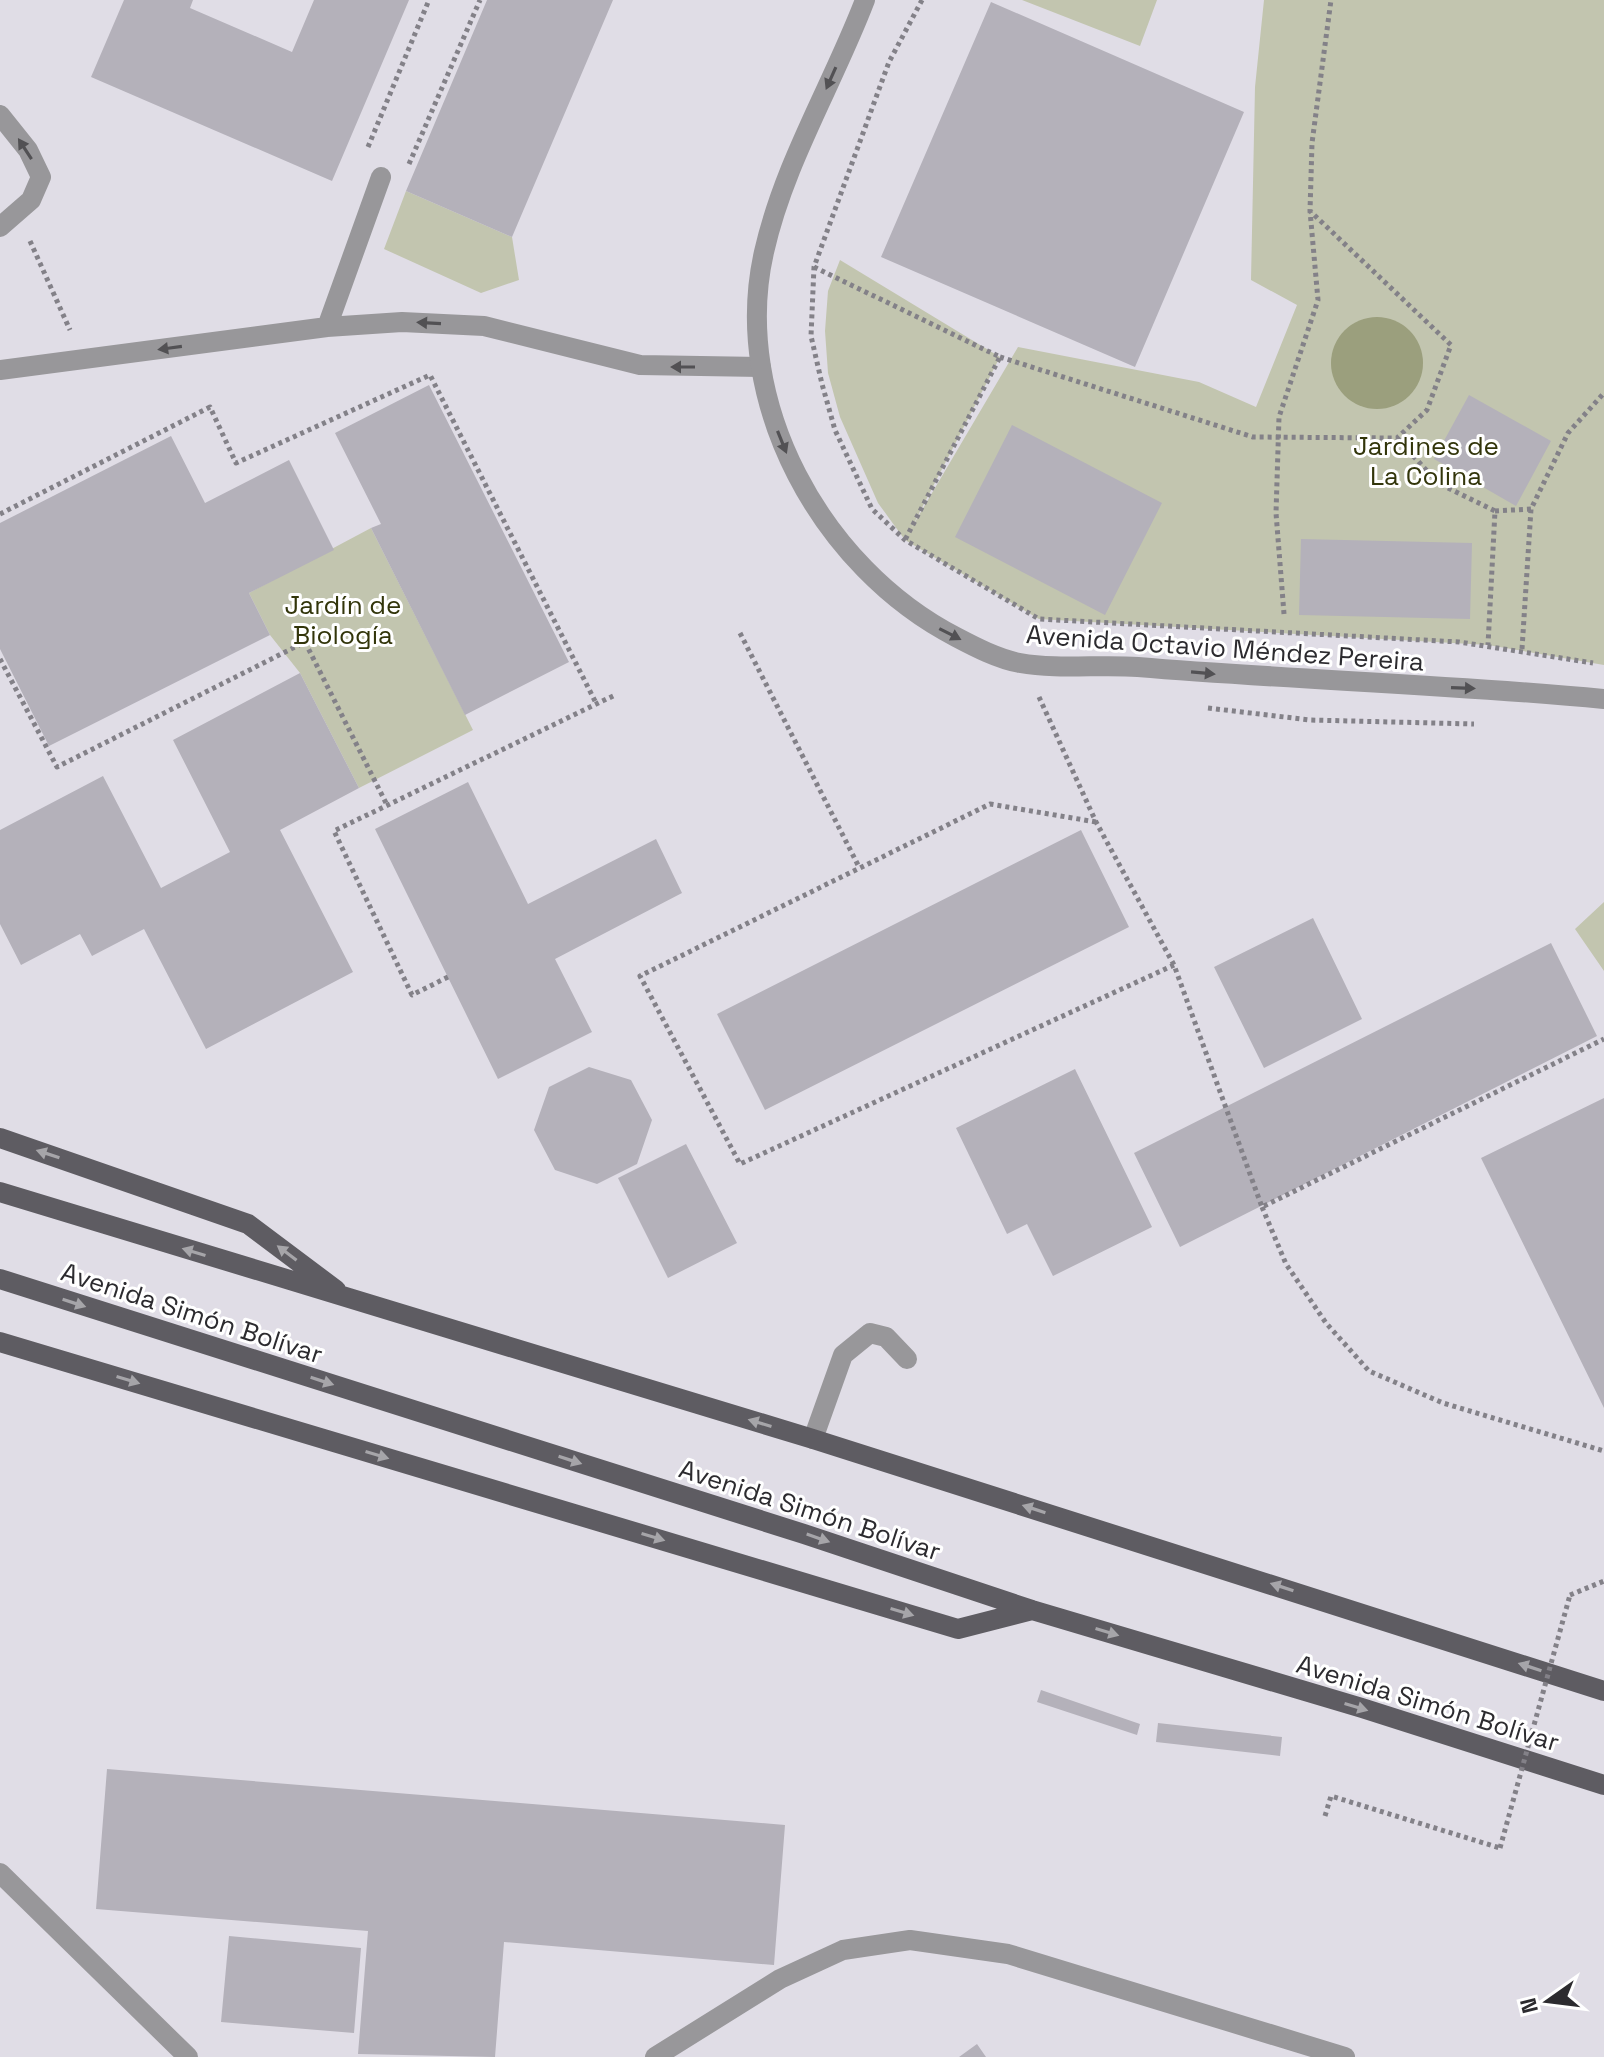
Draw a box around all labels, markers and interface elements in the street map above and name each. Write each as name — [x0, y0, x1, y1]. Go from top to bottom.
one-way arrow — [824, 66, 838, 90]
one-way arrow — [19, 138, 33, 160]
one-way arrow — [416, 317, 441, 330]
one-way arrow — [157, 342, 182, 355]
one-way arrow — [670, 361, 695, 373]
park label: Jardines de La Colina — [1353, 429, 1499, 493]
one-way arrow — [776, 430, 789, 454]
park label: Jardín de Biología — [285, 588, 401, 652]
street label: Avenida Octavio Méndez Pereira — [1025, 617, 1425, 679]
one-way arrow — [938, 627, 961, 640]
one-way arrow — [1191, 666, 1216, 679]
one-way arrow — [1451, 681, 1476, 694]
one-way arrow — [36, 1147, 60, 1159]
one-way arrow — [182, 1245, 206, 1258]
one-way arrow — [276, 1245, 297, 1261]
street label: Avenida Simón Bolívar — [57, 1255, 327, 1371]
one-way arrow — [63, 1297, 87, 1310]
one-way arrow — [117, 1374, 141, 1387]
one-way arrow — [311, 1376, 335, 1388]
one-way arrow — [747, 1416, 771, 1429]
one-way arrow — [366, 1449, 390, 1462]
street label: Avenida Simón Bolívar — [675, 1452, 945, 1568]
one-way arrow — [559, 1454, 583, 1467]
one-way arrow — [1022, 1502, 1046, 1515]
one-way arrow — [642, 1531, 666, 1544]
one-way arrow — [806, 1533, 830, 1545]
one-way arrow — [1270, 1581, 1294, 1593]
one-way arrow — [891, 1606, 915, 1619]
one-way arrow — [1095, 1626, 1119, 1639]
street label: Avenida Simón Bolívar — [1292, 1647, 1564, 1759]
one-way arrow — [1517, 1661, 1541, 1673]
one-way arrow — [1345, 1701, 1369, 1713]
north arrow — [1508, 1961, 1588, 2041]
text: N — [1513, 1995, 1544, 2016]

